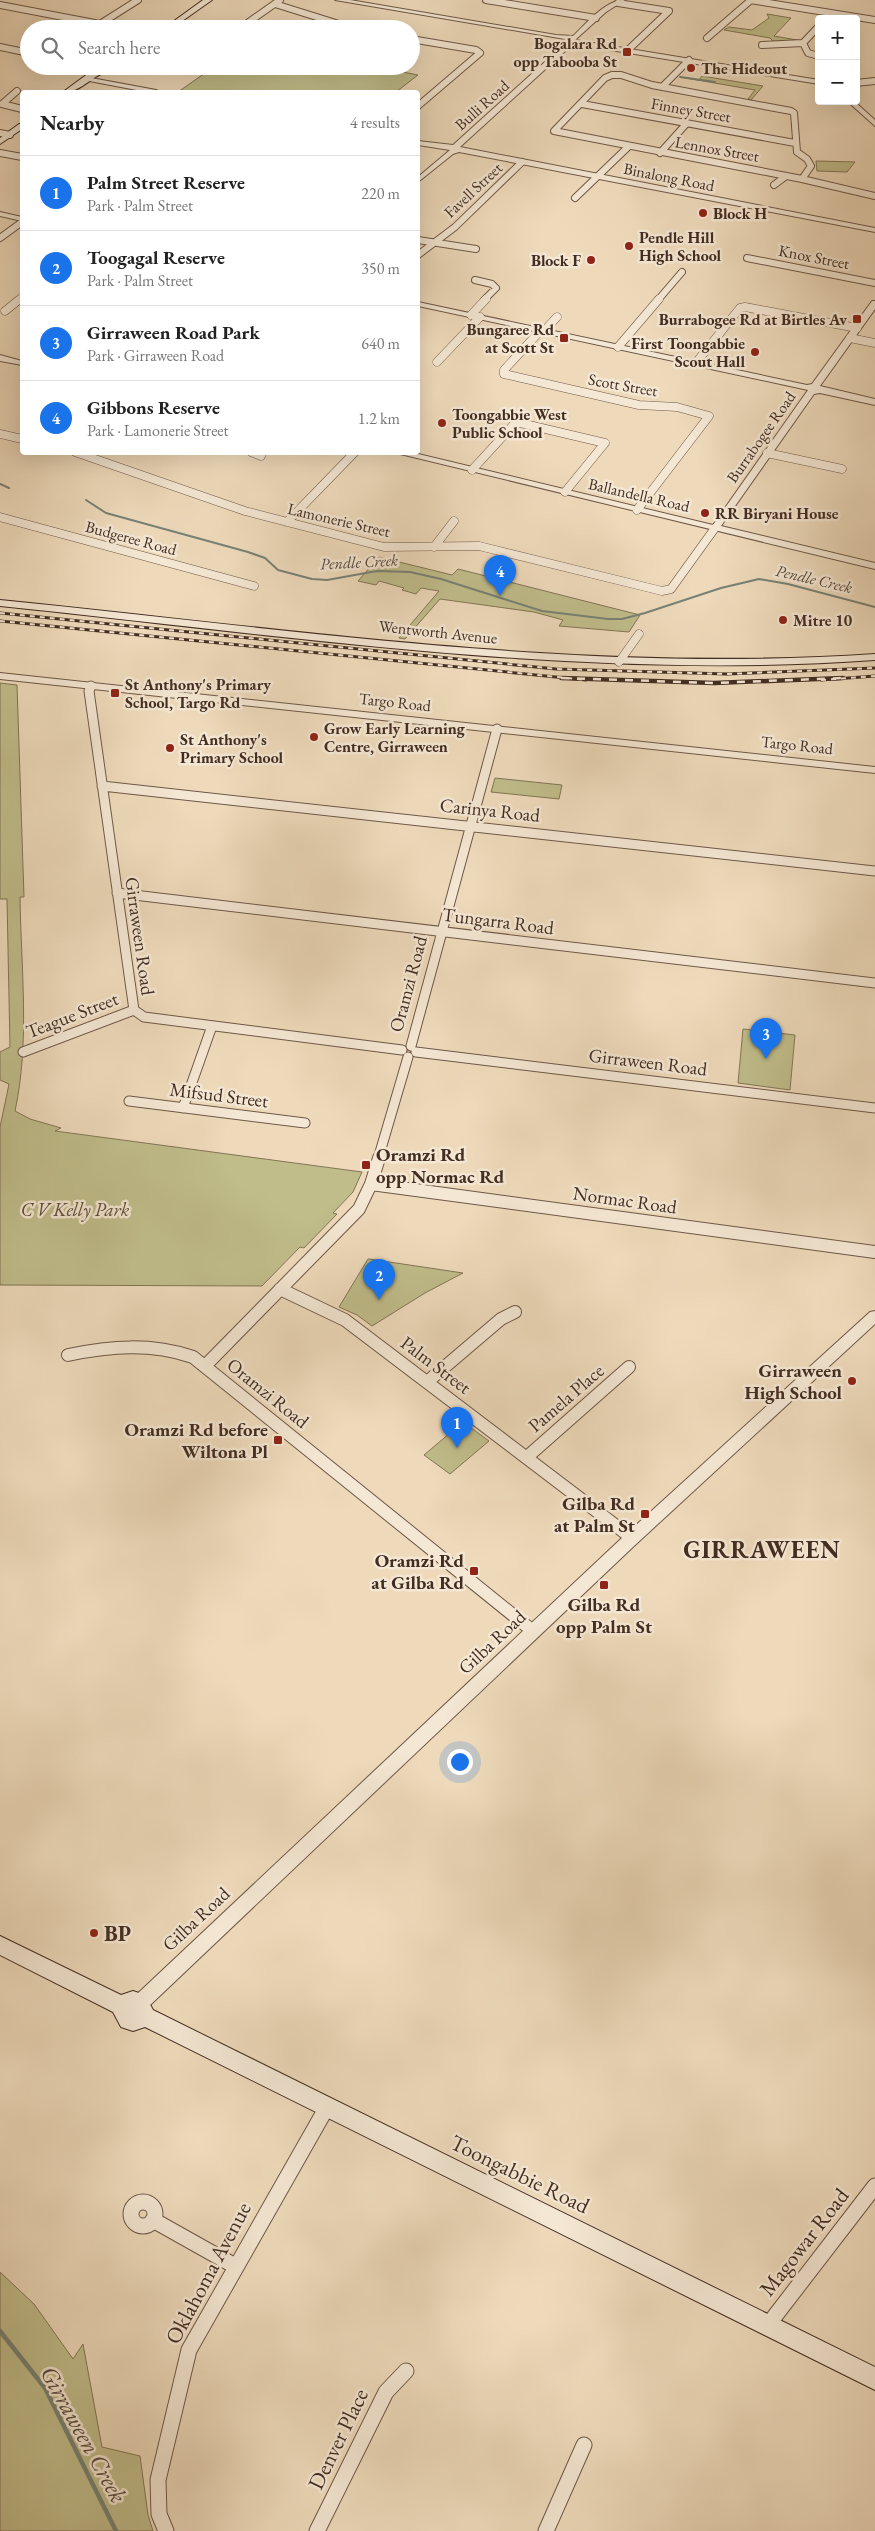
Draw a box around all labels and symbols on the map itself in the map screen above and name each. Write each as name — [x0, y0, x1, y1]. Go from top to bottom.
place label: Bogalara Rd opp Tabooba St — [513, 33, 617, 72]
marker: Bogalara Rd opp Tabooba St — [621, 46, 633, 58]
place label: The Hideout — [701, 58, 787, 79]
marker: The Hideout — [685, 62, 697, 74]
street label: Bulli Road — [450, 74, 514, 135]
street label: Finney Street — [649, 93, 733, 127]
street label: Lennox Street — [673, 131, 761, 167]
street label: Favell Street — [439, 158, 507, 222]
street label: Binalong Road — [622, 158, 717, 196]
place label: Block H — [713, 203, 767, 224]
marker: Block H — [697, 207, 709, 219]
place label: Pendle Hill High School — [639, 227, 722, 266]
marker: Pendle Hill High School — [623, 240, 635, 252]
street label: Knox Street — [777, 240, 851, 274]
place label: Block F — [531, 250, 581, 271]
marker: Block F — [585, 254, 597, 266]
place label: Burrabogee Rd at Birtles Av — [659, 309, 847, 330]
marker: Burrabogee Rd at Birtles Av — [851, 313, 863, 325]
place label: Bungaree Rd at Scott St — [467, 319, 554, 358]
marker: Bungaree Rd at Scott St — [558, 332, 570, 344]
place label: First Toongabbie Scout Hall — [631, 333, 745, 372]
marker: First Toongabbie Scout Hall — [749, 346, 761, 358]
street label: Scott Street — [587, 369, 659, 401]
street label: Burrabogee Road — [722, 386, 801, 487]
place label: Toongabbie West Public School — [452, 404, 567, 443]
marker: Toongabbie West Public School — [436, 417, 448, 429]
street label: Ballandella Road — [586, 473, 693, 517]
street label: Lamonerie Street — [286, 498, 392, 542]
place label: RR Biryani House — [715, 503, 839, 524]
marker: RR Biryani House — [699, 507, 711, 519]
street label: Budgeree Road — [83, 516, 180, 560]
water label: Pendle Creek — [319, 549, 399, 575]
pin: 4 — [484, 555, 516, 596]
water label: Pendle Creek — [774, 560, 855, 598]
place label: Mitre 10 — [793, 610, 853, 631]
marker: Mitre 10 — [777, 614, 789, 626]
street label: Wentworth Avenue — [378, 615, 498, 649]
place label: St Anthony's Primary School, Targo Rd — [125, 674, 271, 713]
marker: St Anthony's Primary School, Targo Rd — [109, 687, 121, 699]
street label: Targo Road — [358, 688, 433, 716]
place label: Grow Early Learning Centre, Girraween — [324, 718, 466, 757]
place label: St Anthony's Primary School — [180, 729, 283, 768]
marker: Grow Early Learning Centre, Girraween — [308, 731, 320, 743]
street label: Targo Road — [760, 731, 835, 759]
marker: St Anthony's Primary School — [164, 742, 176, 754]
street label: Carinya Road — [439, 792, 542, 828]
street label: Girraween Road — [119, 875, 161, 997]
street label: Tungarra Road — [441, 902, 556, 940]
street label: Oramzi Road — [383, 933, 433, 1035]
street label: Teague Street — [22, 986, 122, 1044]
pin: 3 — [750, 1018, 782, 1059]
street label: Girraween Road — [587, 1042, 709, 1082]
street label: Mifsud Street — [168, 1077, 270, 1113]
place label: Oramzi Rd opp Normac Rd — [376, 1142, 505, 1189]
marker: Oramzi Rd opp Normac Rd — [360, 1159, 372, 1171]
street label: Normac Road — [572, 1180, 679, 1220]
park label: C V Kelly Park — [21, 1197, 130, 1222]
pin: 2 — [363, 1259, 395, 1300]
street label: Palm Street — [396, 1330, 476, 1400]
street label: Oramzi Road — [222, 1352, 314, 1434]
street label: Pamela Place — [523, 1358, 609, 1438]
place label: Girraween High School — [744, 1358, 843, 1405]
marker: Girraween High School — [846, 1375, 858, 1387]
pin: 1 — [441, 1407, 473, 1448]
place label: Oramzi Rd before Wiltona Pl — [124, 1417, 269, 1464]
marker: Oramzi Rd before Wiltona Pl — [272, 1434, 284, 1446]
place label: Gilba Rd at Palm St — [554, 1491, 635, 1538]
marker: Gilba Rd at Palm St — [639, 1508, 651, 1520]
district label: GIRRAWEEN — [683, 1534, 841, 1565]
place label: Oramzi Rd at Gilba Rd — [371, 1548, 464, 1595]
marker: Oramzi Rd at Gilba Rd — [468, 1565, 480, 1577]
marker: Gilba Rd opp Palm St — [598, 1579, 610, 1591]
place label: Gilba Rd opp Palm St — [556, 1592, 652, 1639]
street label: Gilba Road — [453, 1604, 531, 1680]
your location — [447, 1749, 473, 1775]
street label: Gilba Road — [157, 1881, 235, 1957]
place label: BP — [104, 1919, 131, 1948]
marker: BP — [88, 1927, 100, 1939]
street label: Toongabbie Road — [446, 2128, 595, 2221]
street label: Magowar Road — [753, 2181, 856, 2302]
street label: Oklahoma Avenue — [158, 2197, 258, 2349]
water label: Girraween Creek — [34, 2360, 134, 2508]
street label: Denver Place — [301, 2383, 375, 2494]

